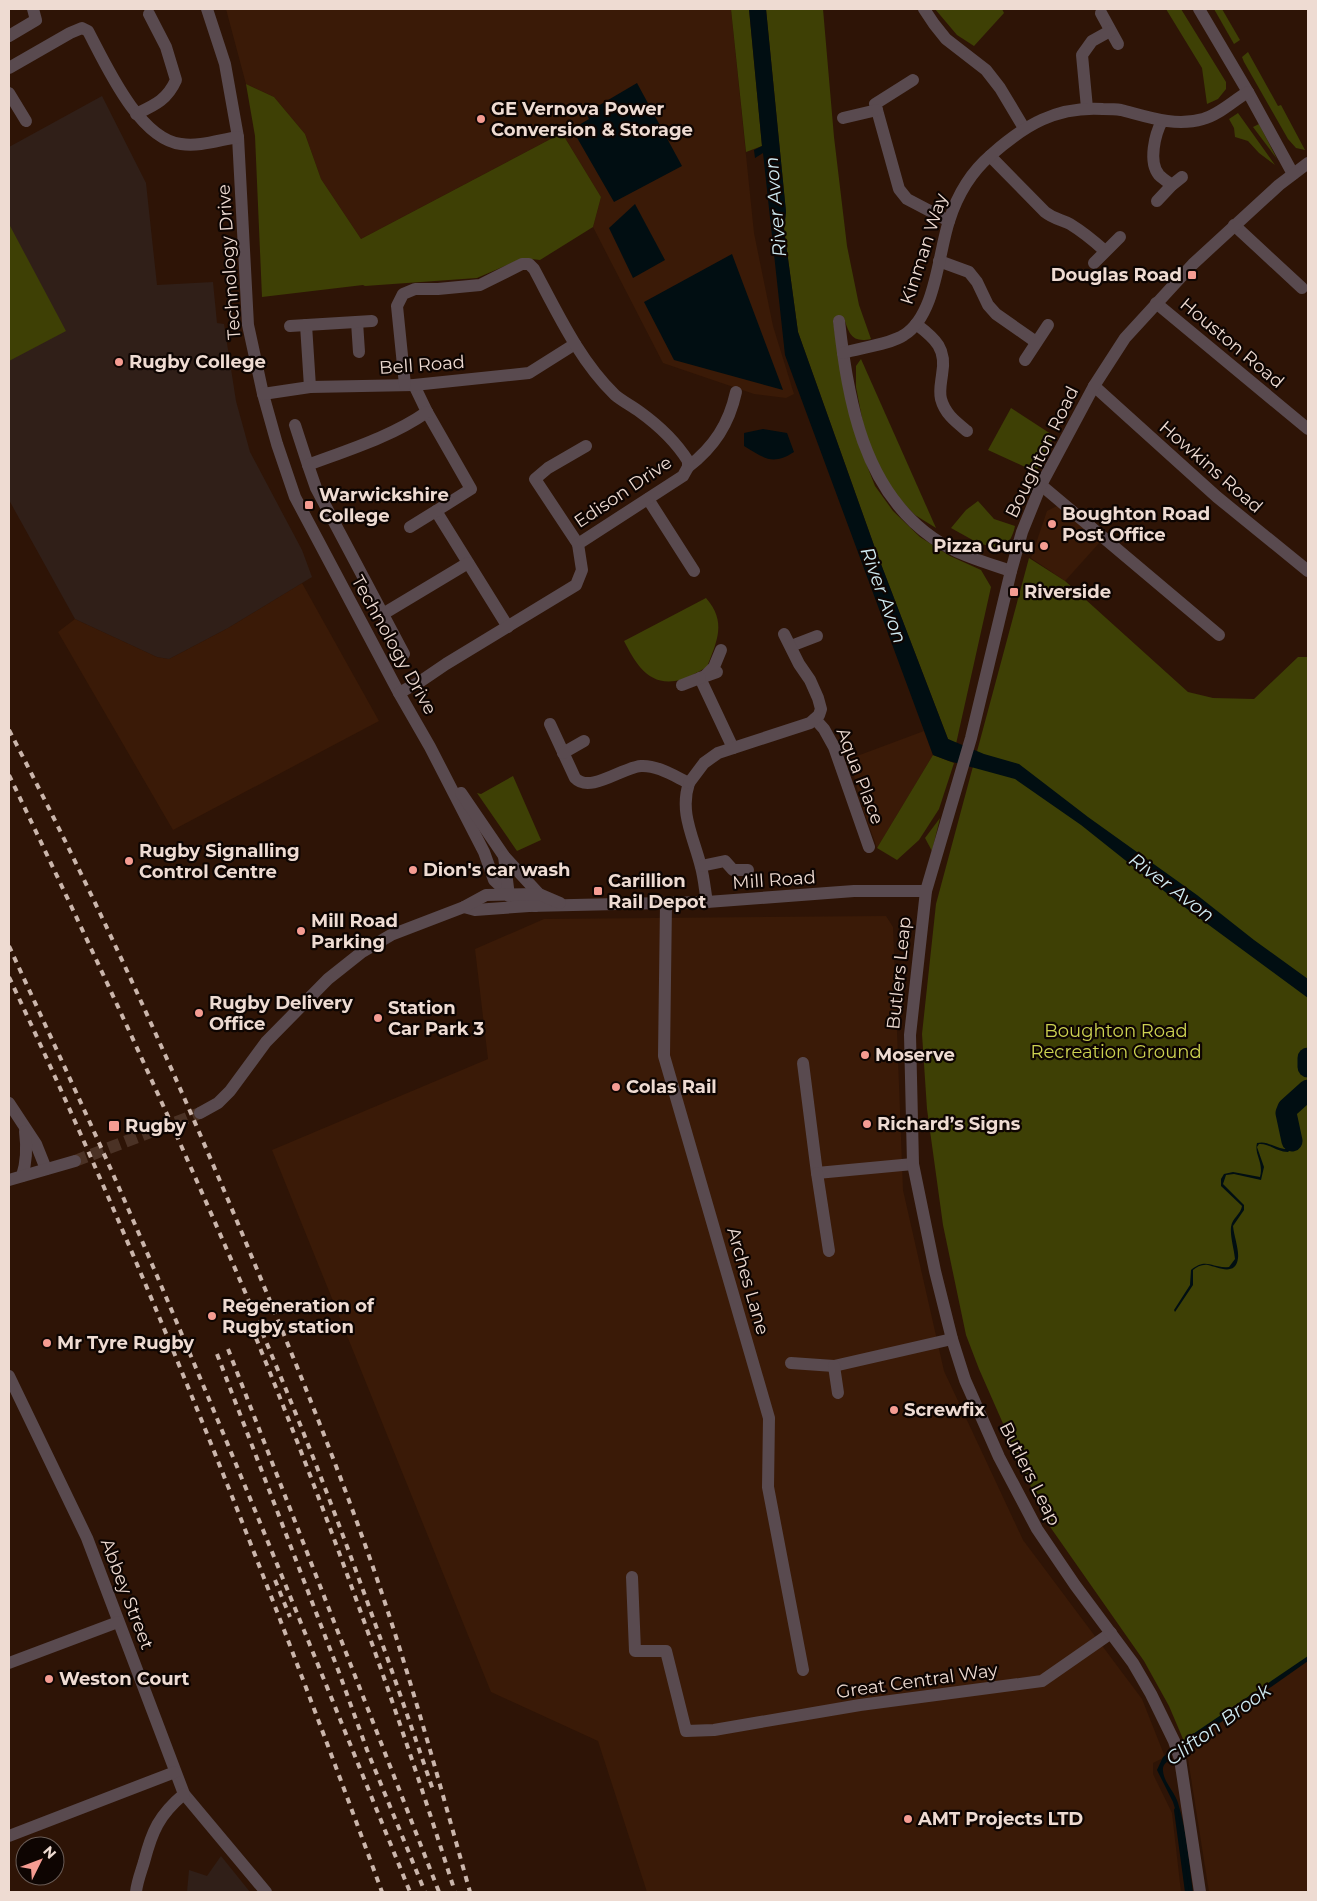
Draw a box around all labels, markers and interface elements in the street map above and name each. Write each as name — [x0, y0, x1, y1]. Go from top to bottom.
place label: GE Vernova Power Conversion & Storage — [491, 98, 693, 141]
marker: GE Vernova Power Conversion & Storage — [475, 113, 487, 125]
water label: River Avon — [760, 156, 791, 258]
street label: Technology Drive — [213, 183, 245, 340]
street label: Kinman Way — [896, 190, 952, 307]
place label: Douglas Road — [1051, 264, 1182, 286]
marker: Douglas Road — [1186, 269, 1198, 281]
street label: Houston Road — [1176, 293, 1288, 393]
place label: Rugby College — [129, 351, 266, 373]
street label: Bell Road — [378, 351, 466, 379]
marker: Rugby College — [113, 356, 125, 368]
street label: Boughton Road — [1001, 383, 1083, 521]
street label: Howkins Road — [1155, 416, 1267, 518]
street label: Edison Drive — [570, 451, 676, 533]
place label: Warwickshire College — [319, 484, 449, 527]
marker: Warwickshire College — [303, 499, 315, 511]
place label: Boughton Road Post Office — [1062, 503, 1210, 546]
marker: Boughton Road Post Office — [1046, 518, 1058, 530]
place label: Pizza Guru — [933, 535, 1034, 557]
marker: Pizza Guru — [1038, 540, 1050, 552]
water label: River Avon — [855, 544, 912, 646]
street label: Technology Drive — [347, 572, 441, 719]
place label: Riverside — [1024, 581, 1111, 603]
marker: Riverside — [1008, 586, 1020, 598]
street label: Aqua Place — [832, 725, 889, 828]
place label: Rugby Signalling Control Centre — [139, 840, 300, 883]
water label: River Avon — [1125, 848, 1219, 927]
marker: Rugby Signalling Control Centre — [123, 855, 135, 867]
place label: Dion's car wash — [423, 859, 570, 881]
marker: Dion's car wash — [407, 864, 419, 876]
street label: Mill Road — [732, 866, 816, 894]
place label: Carillion Rail Depot — [608, 870, 707, 913]
marker: Carillion Rail Depot — [592, 885, 604, 897]
place label: Mill Road Parking — [311, 910, 398, 953]
street label: Butlers Leap — [882, 916, 916, 1030]
marker: Mill Road Parking — [295, 925, 307, 937]
place label: Rugby Delivery Office — [209, 992, 353, 1035]
place label: Station Car Park 3 — [388, 997, 485, 1040]
marker: Rugby Delivery Office — [193, 1007, 205, 1019]
marker: Station Car Park 3 — [372, 1012, 384, 1024]
park label: Boughton Road Recreation Ground — [1030, 1020, 1202, 1063]
place label: Moserve — [875, 1044, 955, 1066]
marker: Moserve — [859, 1049, 871, 1061]
place label: Colas Rail — [626, 1076, 717, 1098]
marker: Colas Rail — [610, 1081, 622, 1093]
place label: Richard’s Signs — [877, 1113, 1021, 1135]
place label: Rugby — [125, 1115, 186, 1137]
marker: Richard’s Signs — [861, 1118, 873, 1130]
marker: Rugby — [107, 1119, 121, 1133]
street label: Arches Lane — [722, 1225, 774, 1337]
place label: Regeneration of Rugby station — [222, 1295, 375, 1338]
marker: Regeneration of Rugby station — [206, 1310, 218, 1322]
place label: Mr Tyre Rugby — [57, 1332, 194, 1354]
marker: Mr Tyre Rugby — [41, 1337, 53, 1349]
place label: Screwfix — [904, 1399, 985, 1421]
marker: Screwfix — [888, 1404, 900, 1416]
street label: Butlers Leap — [994, 1419, 1066, 1529]
street label: Abbey Street — [96, 1535, 158, 1653]
street label: Great Central Way — [835, 1659, 999, 1703]
place label: Weston Court — [59, 1668, 190, 1690]
marker: Weston Court — [43, 1673, 55, 1685]
water label: Clifton Brook — [1161, 1678, 1276, 1770]
place label: AMT Projects LTD — [917, 1808, 1083, 1830]
marker: AMT Projects LTD — [902, 1813, 914, 1825]
north arrow — [15, 1836, 65, 1886]
text: N — [39, 1842, 60, 1863]

